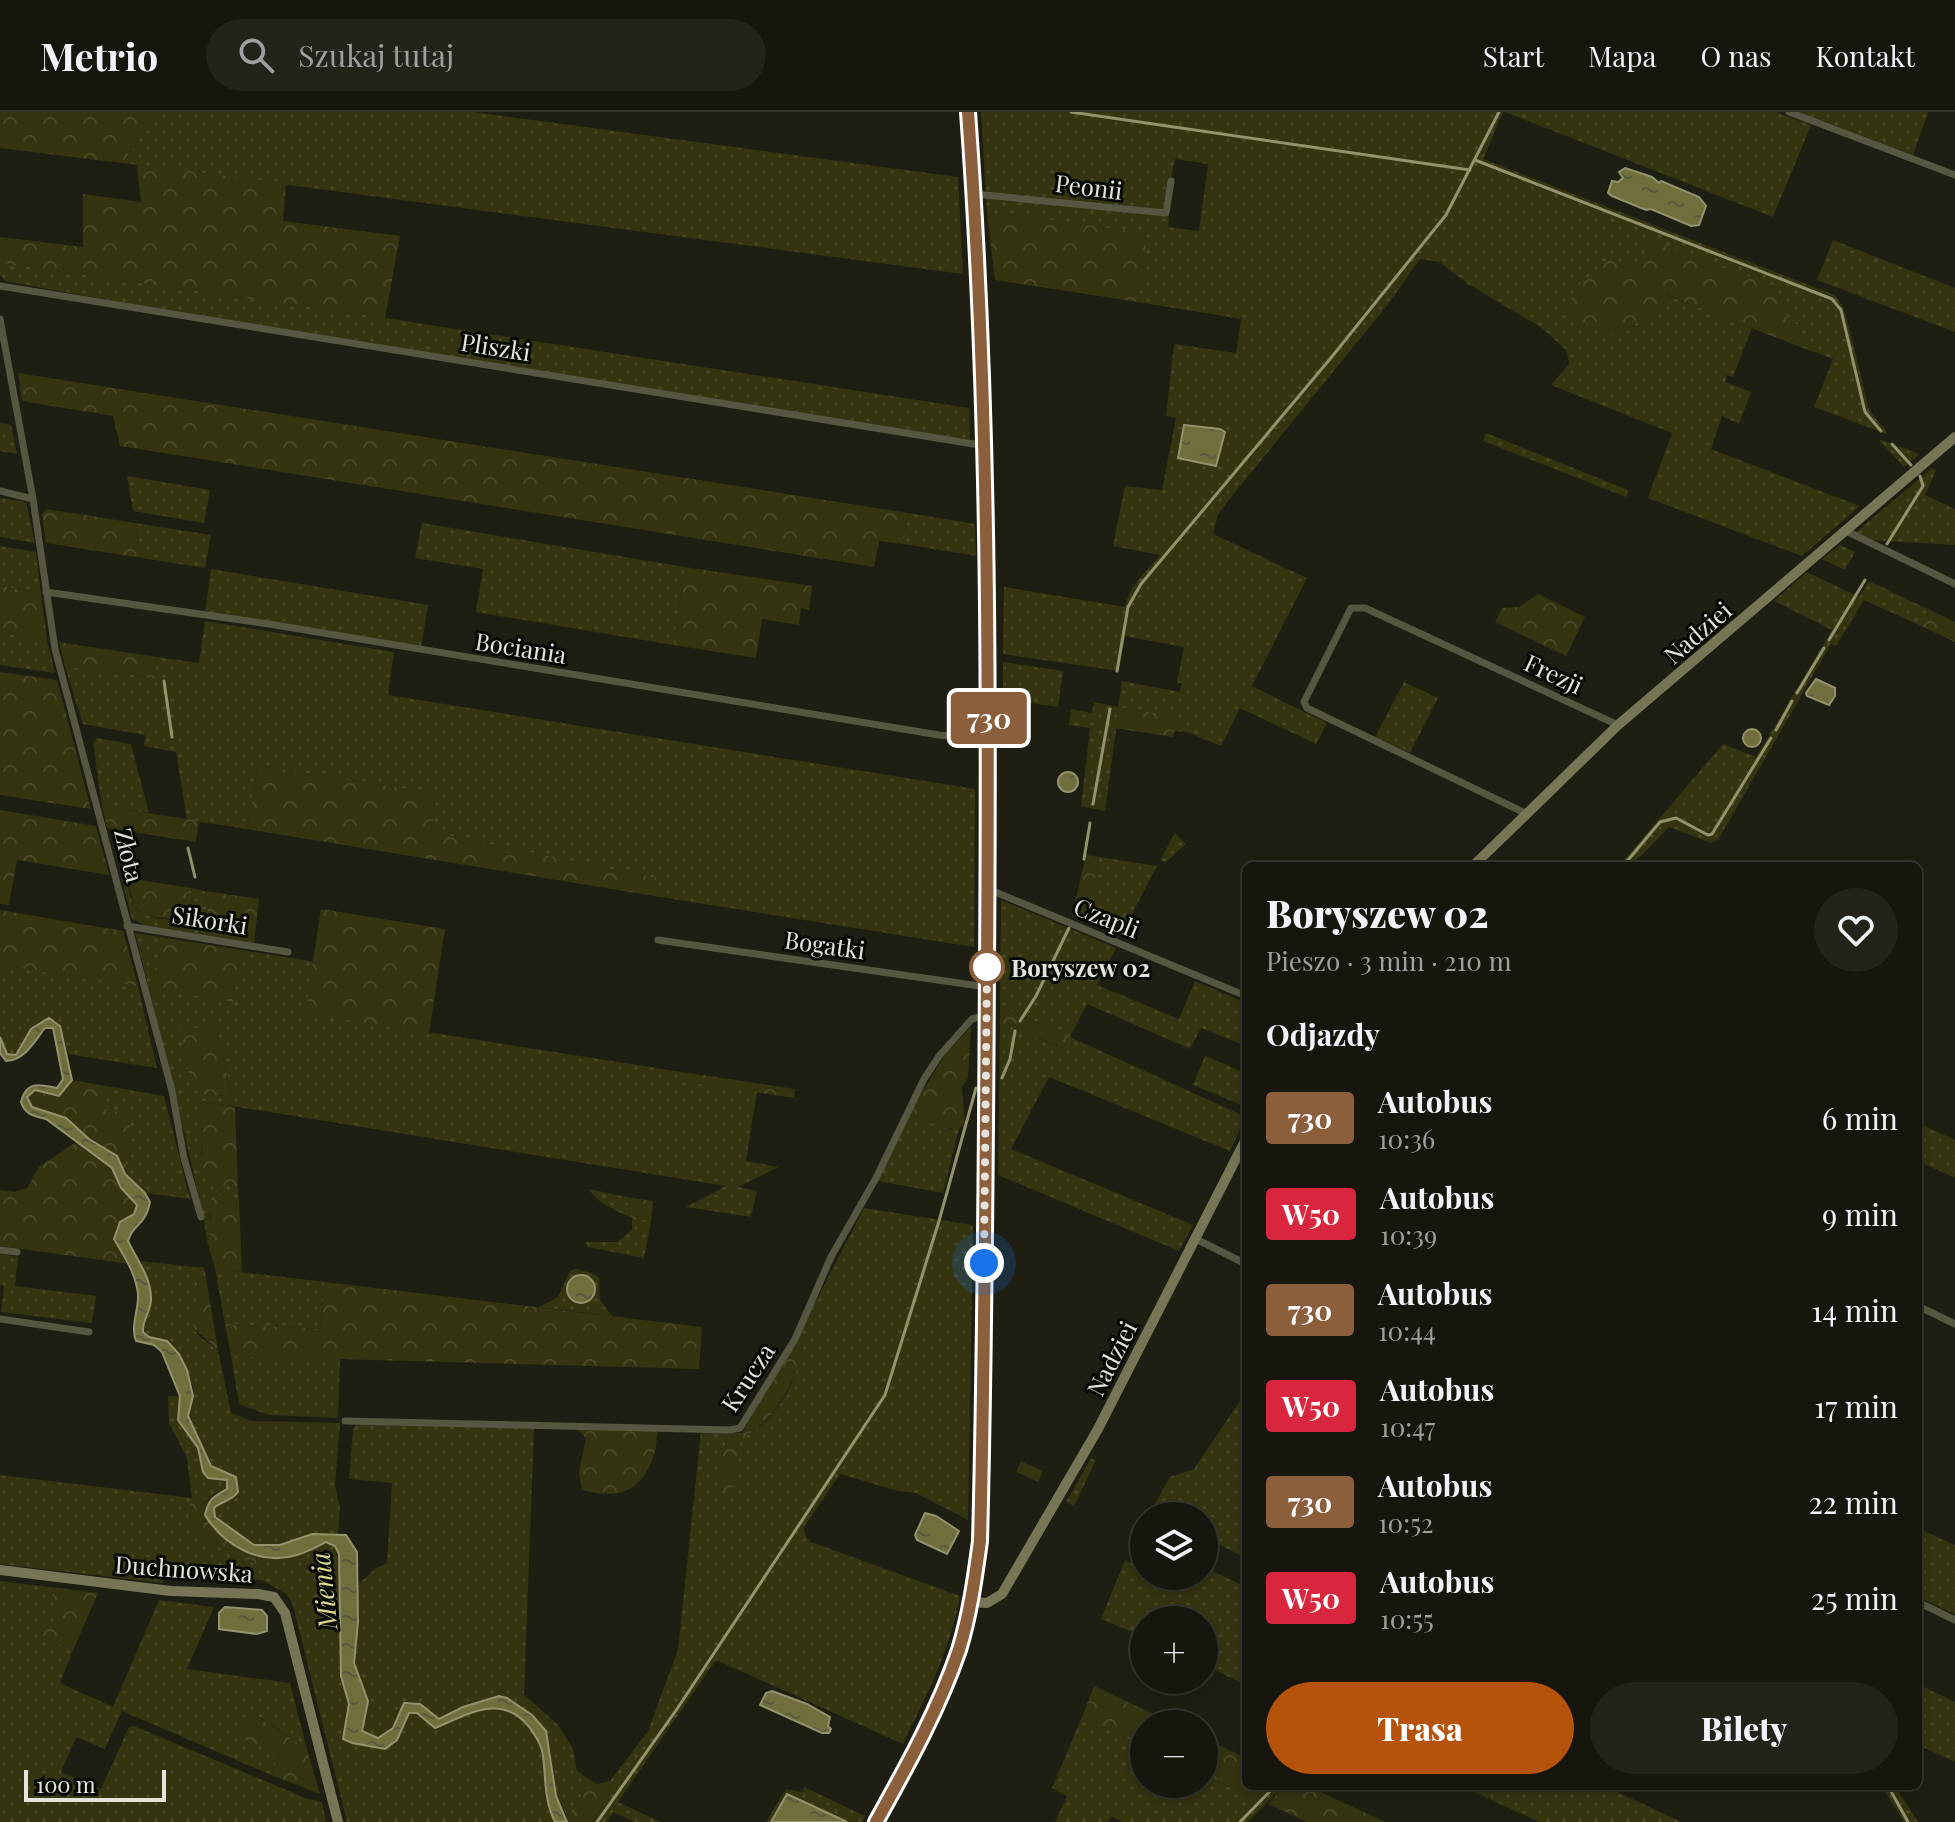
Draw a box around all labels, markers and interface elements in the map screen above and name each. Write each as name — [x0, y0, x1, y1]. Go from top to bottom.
search box — [206, 19, 766, 91]
text: Metrio — [40, 30, 158, 81]
icon: search — [234, 33, 278, 77]
text: Szukaj tutaj — [298, 35, 454, 75]
text: Start — [1483, 37, 1544, 74]
text: Mapa — [1588, 37, 1657, 74]
text: O nas — [1701, 37, 1771, 74]
text: Kontakt — [1815, 37, 1915, 74]
street label: Peonii — [1054, 166, 1124, 206]
street label: Pliszki — [459, 325, 533, 367]
street label: Nadziei — [1656, 594, 1738, 670]
street label: Bociania — [473, 624, 569, 670]
street label: Frezji — [1520, 646, 1588, 700]
line badge: 730 — [943, 692, 1035, 744]
text: 730 — [967, 699, 1011, 736]
street label: Złota — [108, 825, 152, 885]
text: Boryszew 02 — [1266, 887, 1489, 938]
button: heart — [1814, 888, 1898, 972]
street label: Czapli — [1070, 889, 1144, 945]
street label: Sikorki — [170, 897, 250, 941]
street label: Bogatki — [783, 923, 867, 965]
text: Pieszo · 3 min · 210 m — [1266, 943, 1512, 978]
marker: Boryszew 02 — [970, 950, 1004, 984]
place label: Boryszew 02 — [1011, 951, 1150, 983]
text: Odjazdy — [1266, 1014, 1380, 1054]
text: Autobus — [1378, 1081, 1492, 1121]
text: 6 min — [1822, 1098, 1898, 1138]
text: 730 — [1288, 1099, 1332, 1136]
text: 10:36 — [1378, 1121, 1435, 1156]
text: Autobus — [1380, 1177, 1494, 1217]
text: 9 min — [1822, 1194, 1898, 1234]
text: W50 — [1282, 1195, 1340, 1232]
text: 10:39 — [1380, 1217, 1437, 1252]
your location — [964, 1243, 1004, 1283]
text: Autobus — [1378, 1273, 1492, 1313]
text: 14 min — [1811, 1290, 1898, 1330]
text: 730 — [1288, 1291, 1332, 1328]
text: 10:44 — [1378, 1313, 1436, 1348]
street label: Nadziei — [1079, 1315, 1143, 1401]
street label: Krucza — [713, 1337, 781, 1417]
text: Autobus — [1380, 1369, 1494, 1409]
text: 17 min — [1814, 1386, 1898, 1426]
text: W50 — [1282, 1387, 1340, 1424]
text: 10:47 — [1380, 1409, 1435, 1444]
text: Autobus — [1378, 1465, 1492, 1505]
text: 22 min — [1808, 1482, 1898, 1522]
text: 730 — [1288, 1483, 1332, 1520]
map controls — [1130, 1502, 1218, 1798]
button: layers — [1130, 1502, 1218, 1590]
text: 10:52 — [1378, 1505, 1433, 1540]
street label: Duchnowska — [114, 1547, 254, 1589]
water label: Mienia — [302, 1550, 345, 1633]
text: Autobus — [1380, 1561, 1494, 1601]
text: 25 min — [1811, 1578, 1898, 1618]
text: W50 — [1282, 1579, 1340, 1616]
text: 10:55 — [1380, 1601, 1434, 1636]
button: + — [1130, 1606, 1218, 1694]
button: Trasa — [1266, 1682, 1574, 1774]
button: Bilety — [1590, 1682, 1898, 1774]
button: − — [1130, 1710, 1218, 1798]
scale bar — [24, 1766, 166, 1802]
text: 100 m — [36, 1769, 96, 1799]

